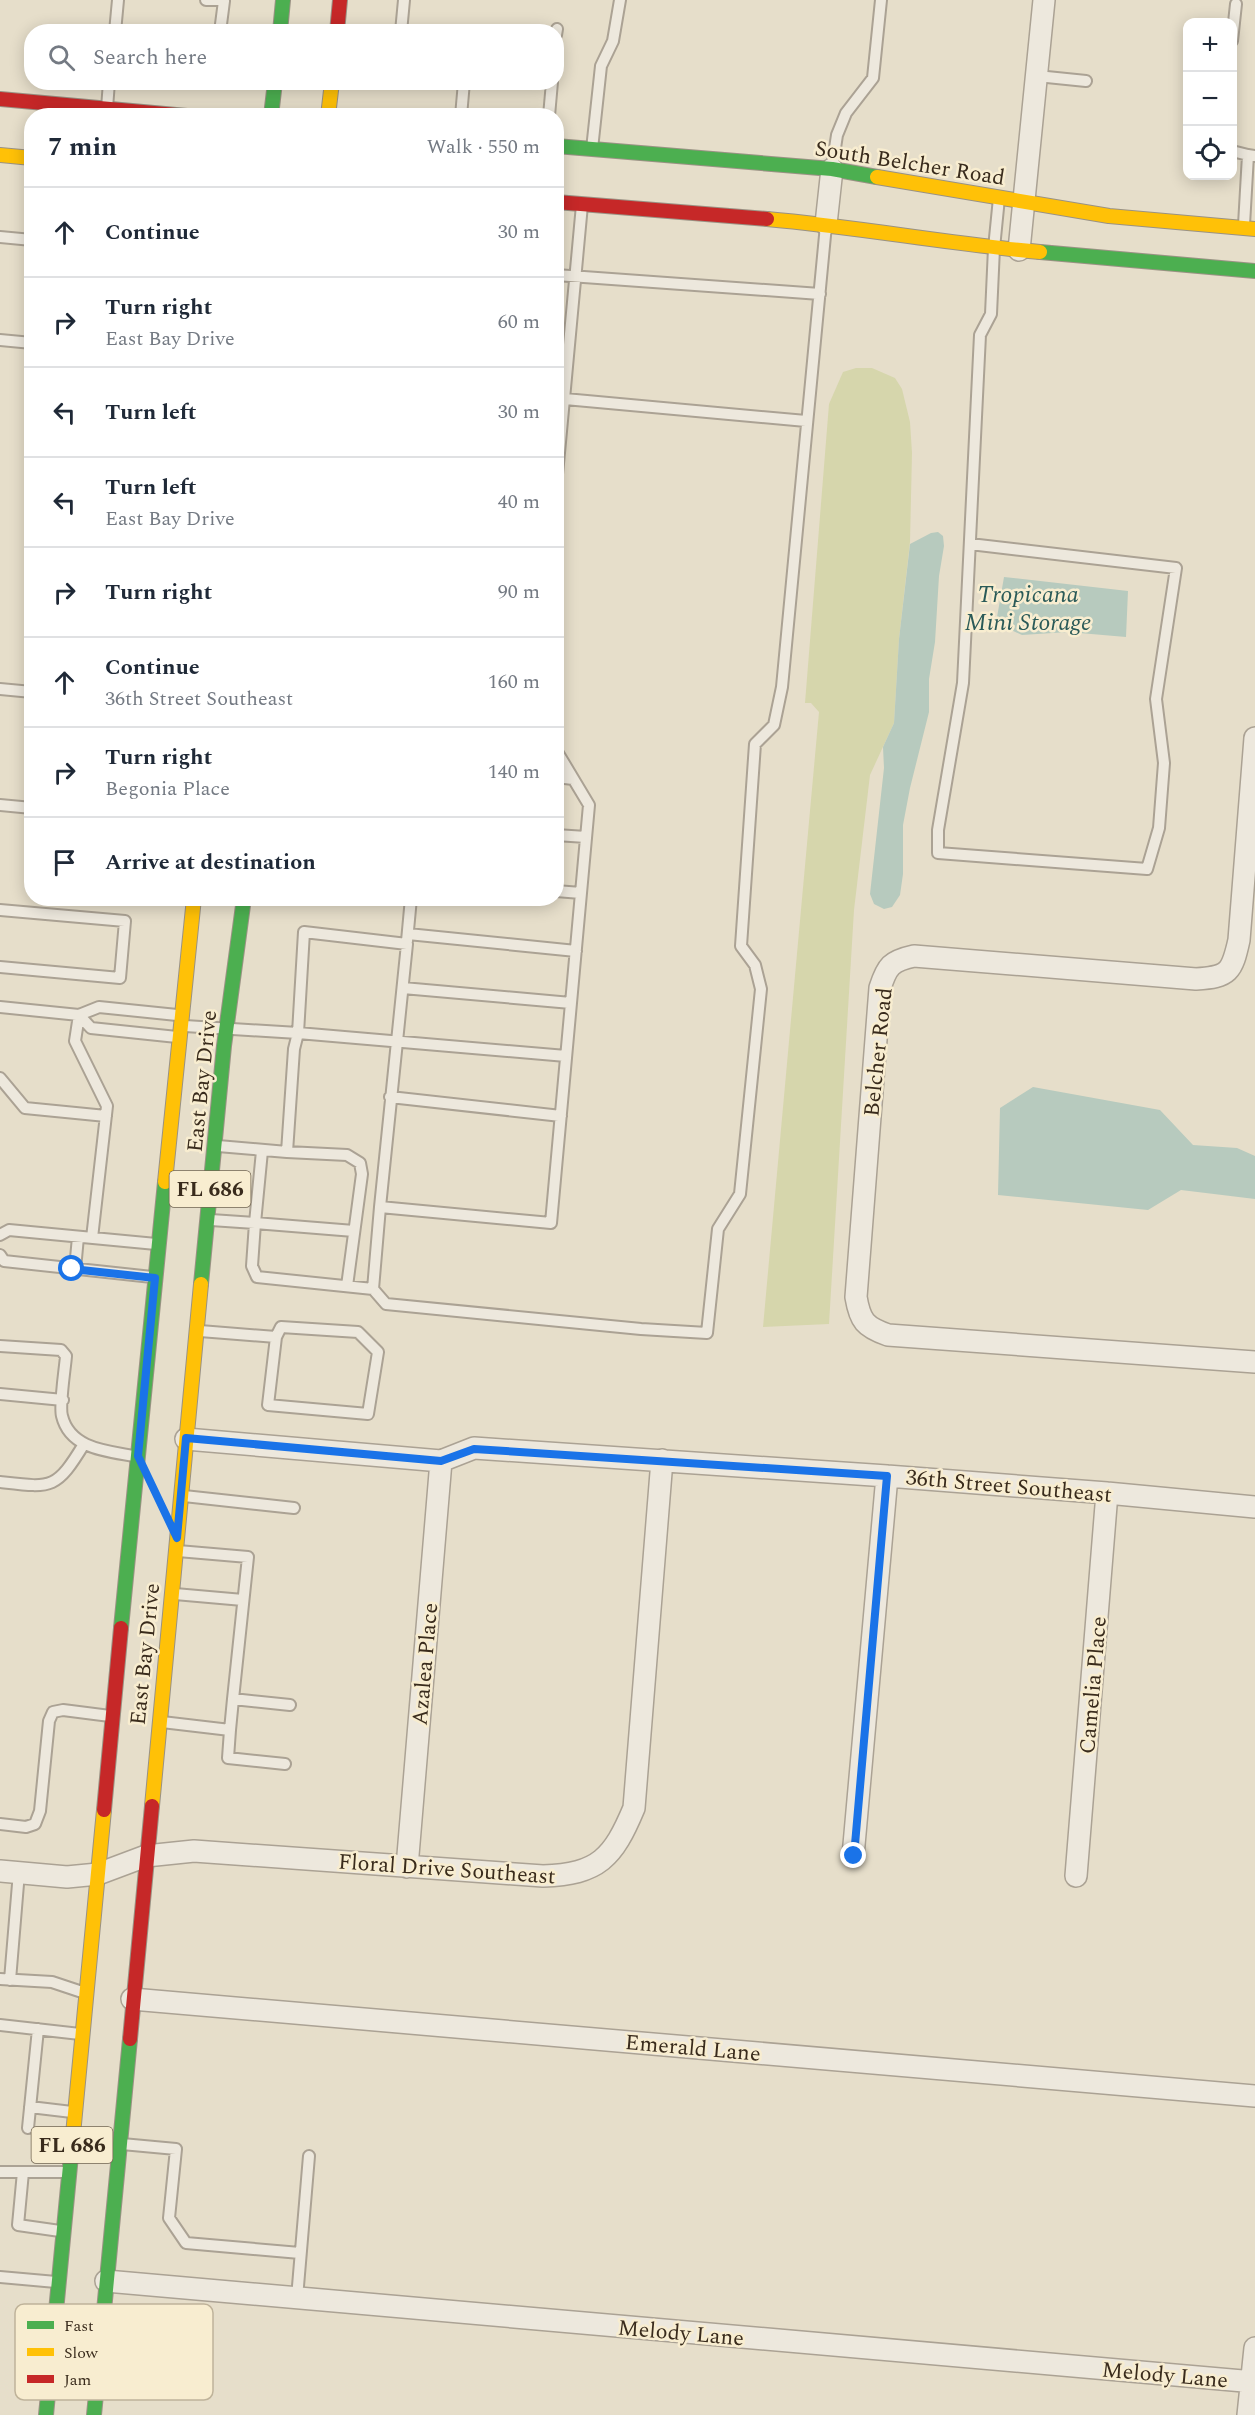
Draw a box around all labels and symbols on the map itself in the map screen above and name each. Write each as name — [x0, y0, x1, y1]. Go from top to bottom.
street label: South Belcher Road — [812, 132, 1007, 195]
water label: Tropicana Mini Storage — [965, 577, 1091, 641]
street label: Belcher Road — [855, 986, 902, 1118]
street label: East Bay Drive — [179, 1008, 226, 1154]
road number: FL 686 — [170, 1171, 250, 1207]
route start — [58, 1255, 84, 1281]
street label: 36th Street Southeast — [904, 1461, 1114, 1512]
street label: East Bay Drive — [122, 1581, 169, 1727]
street label: Azalea Place — [404, 1601, 447, 1727]
street label: Camelia Place — [1071, 1615, 1116, 1755]
route end — [840, 1842, 866, 1868]
street label: Floral Drive Southeast — [337, 1845, 557, 1894]
street label: Emerald Lane — [624, 2026, 762, 2071]
road number: FL 686 — [32, 2127, 112, 2163]
legend — [15, 2304, 213, 2400]
street label: Melody Lane — [616, 2312, 745, 2355]
text: Fast — [64, 2314, 94, 2338]
text: Slow — [64, 2341, 99, 2365]
street label: Melody Lane — [1100, 2354, 1229, 2397]
text: Jam — [64, 2368, 92, 2392]

